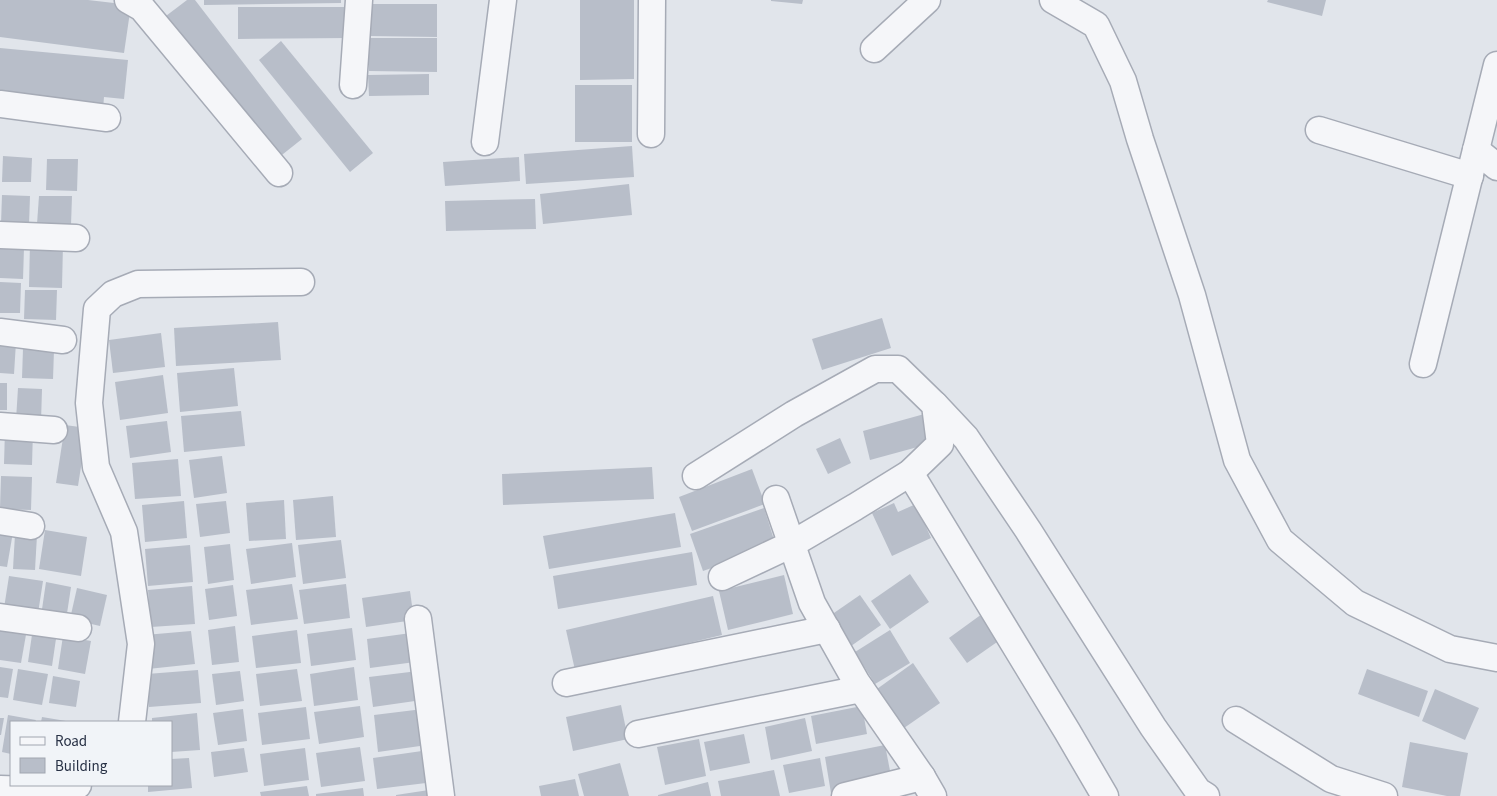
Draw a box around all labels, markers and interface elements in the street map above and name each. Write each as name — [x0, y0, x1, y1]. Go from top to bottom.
legend — [10, 721, 172, 786]
text: Road — [55, 731, 87, 752]
text: Building — [55, 756, 108, 777]

